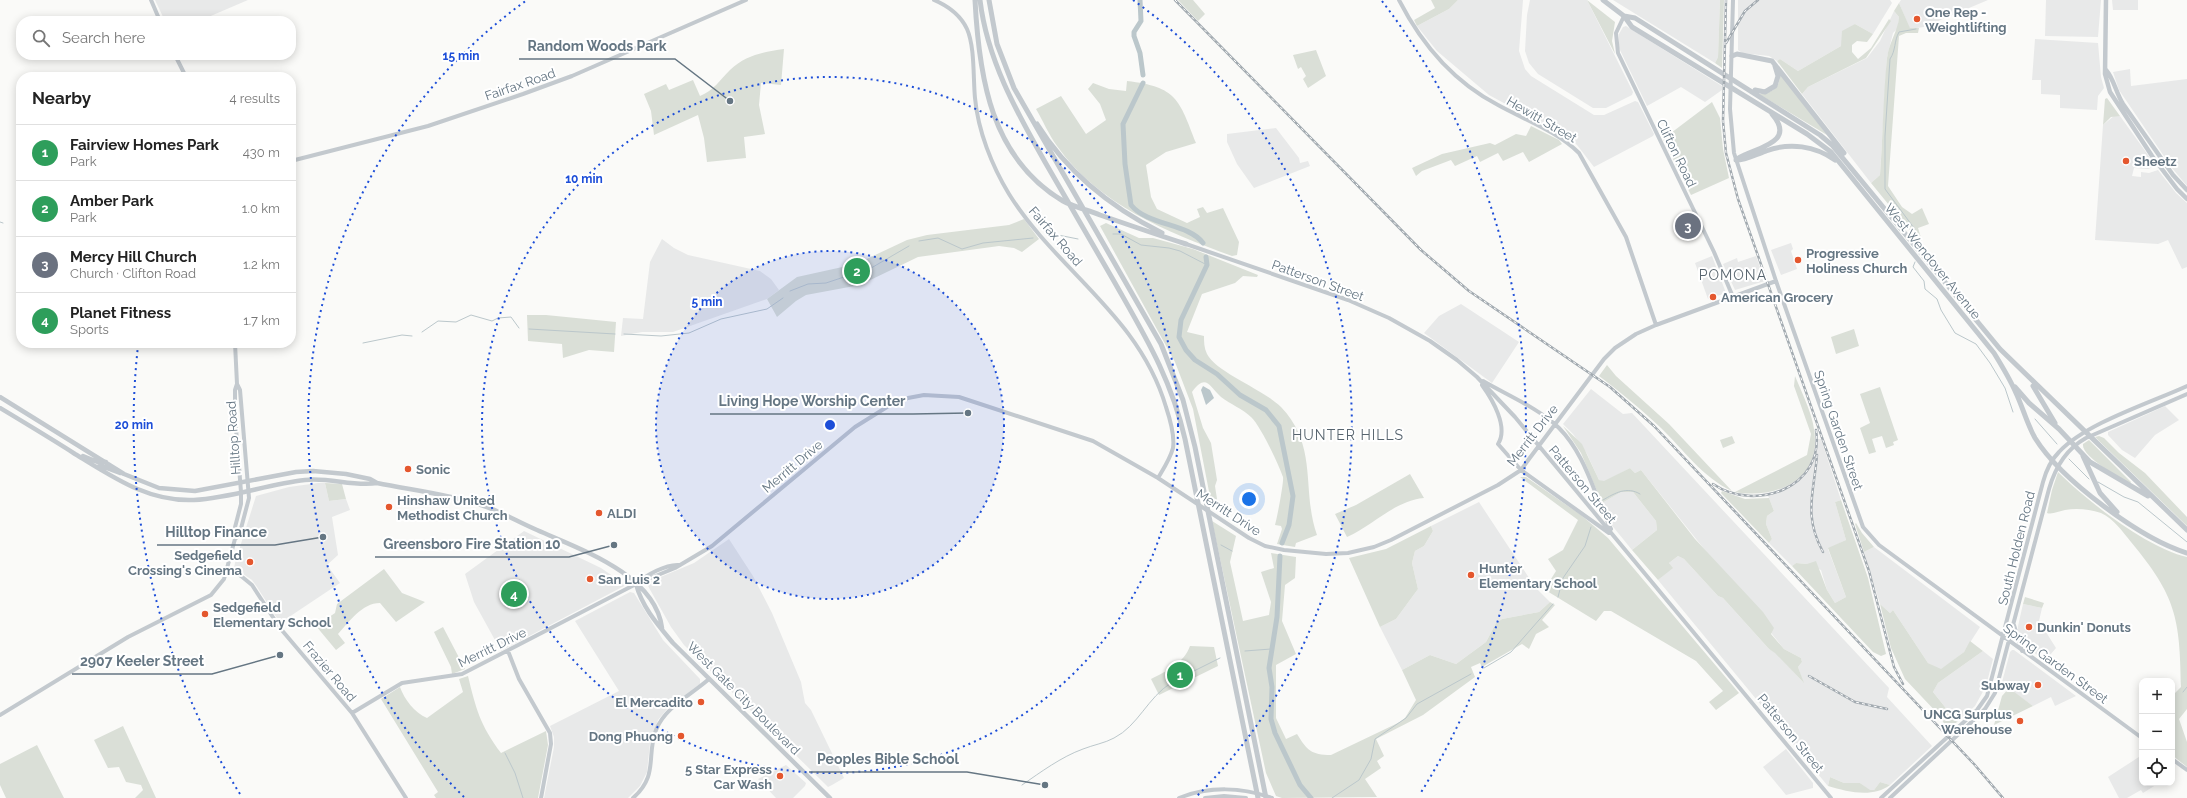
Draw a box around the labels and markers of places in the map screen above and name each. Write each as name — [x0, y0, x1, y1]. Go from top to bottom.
place label: One Rep - Weightlifting — [1925, 5, 2007, 35]
marker: One Rep - Weightlifting — [1912, 14, 1922, 24]
callout: Random Woods Park — [519, 33, 675, 59]
place label: Sheetz — [2134, 154, 2177, 169]
marker: Sheetz — [2121, 156, 2131, 166]
pin: 3 — [1675, 211, 1701, 241]
place label: Progressive Holiness Church — [1806, 246, 1908, 276]
marker: Progressive Holiness Church — [1793, 255, 1803, 265]
pin: 2 — [844, 256, 870, 286]
place label: American Grocery — [1721, 290, 1833, 305]
marker: American Grocery — [1708, 292, 1718, 302]
callout: Living Hope Worship Center — [710, 388, 913, 414]
centre of rings — [823, 418, 837, 432]
place label: Sonic — [416, 462, 451, 477]
marker: Sonic — [403, 464, 413, 474]
place label: Hinshaw United Methodist Church — [397, 493, 508, 523]
marker: Hinshaw United Methodist Church — [384, 502, 394, 512]
place label: ALDI — [607, 506, 636, 521]
marker: ALDI — [594, 508, 604, 518]
callout: Hilltop Finance — [157, 519, 275, 545]
callout: Greensboro Fire Station 10 — [375, 531, 569, 557]
place label: Sedgefield Crossing's Cinema — [128, 548, 243, 578]
marker: Sedgefield Crossing's Cinema — [245, 557, 255, 567]
place label: Hunter Elementary School — [1479, 561, 1598, 591]
marker: Hunter Elementary School — [1466, 570, 1476, 580]
place label: San Luis 2 — [598, 572, 660, 587]
marker: San Luis 2 — [585, 574, 595, 584]
pin: 4 — [501, 579, 527, 609]
place label: Sedgefield Elementary School — [213, 600, 332, 630]
marker: Sedgefield Elementary School — [200, 609, 210, 619]
place label: Dunkin' Donuts — [2037, 620, 2131, 635]
marker: Dunkin' Donuts — [2024, 622, 2034, 632]
callout: 2907 Keeler Street — [72, 648, 212, 674]
pin: 1 — [1167, 660, 1193, 690]
place label: Subway — [1981, 678, 2030, 693]
marker: Subway — [2033, 680, 2043, 690]
place label: El Mercadito — [615, 695, 693, 710]
marker: El Mercadito — [696, 697, 706, 707]
place label: UNCG Surplus Warehouse — [1923, 707, 2013, 737]
marker: UNCG Surplus Warehouse — [2015, 716, 2025, 726]
place label: Dong Phuong — [589, 729, 673, 744]
marker: Dong Phuong — [676, 731, 686, 741]
callout: Peoples Bible School — [809, 746, 967, 772]
place label: 5 Star Express Car Wash — [685, 762, 773, 792]
marker: 5 Star Express Car Wash — [775, 771, 785, 781]

